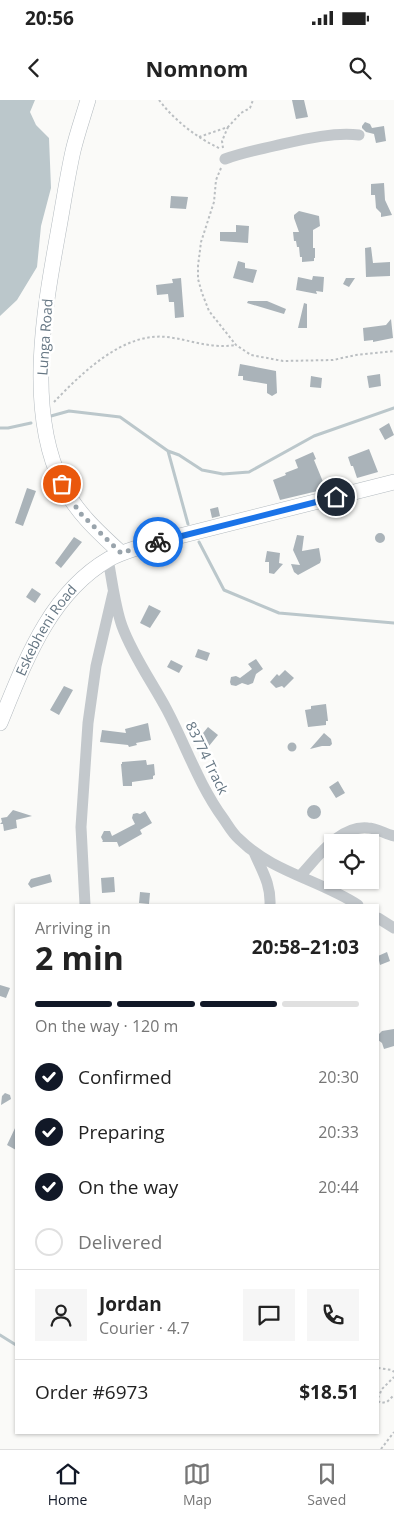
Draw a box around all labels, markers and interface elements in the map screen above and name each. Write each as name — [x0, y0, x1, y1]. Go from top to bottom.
text: 20:56 — [25, 5, 74, 31]
text: Nomnom — [146, 53, 248, 83]
icon: back — [20, 54, 48, 82]
icon: search — [346, 54, 374, 82]
street label: Lunga Road — [32, 298, 57, 376]
pin — [41, 463, 83, 505]
icon: bag — [48, 470, 76, 498]
pin — [315, 476, 357, 518]
icon: home — [322, 483, 350, 511]
courier — [133, 517, 183, 567]
icon: bike — [144, 528, 172, 556]
street label: Eskebheni Road — [11, 580, 81, 679]
street label: 83774 Track — [182, 718, 234, 798]
map controls — [324, 834, 379, 889]
button: locate — [324, 834, 379, 889]
text: Arriving in — [35, 917, 111, 939]
text: 20:58–21:03 — [252, 934, 359, 960]
text: 2 min — [35, 936, 124, 979]
text: On the way · 120 m — [35, 1015, 178, 1037]
icon: check — [35, 1063, 63, 1091]
text: Confirmed — [78, 1064, 172, 1090]
text: 20:30 — [318, 1066, 359, 1088]
icon: check — [35, 1118, 63, 1146]
text: Preparing — [78, 1119, 165, 1145]
text: 20:33 — [318, 1121, 359, 1143]
icon: check — [35, 1173, 63, 1201]
text: On the way — [78, 1174, 178, 1200]
text: 20:44 — [318, 1176, 359, 1198]
text: Delivered — [78, 1229, 162, 1255]
button: person — [35, 1289, 87, 1341]
button: chat — [243, 1289, 295, 1341]
button: phone — [307, 1289, 359, 1341]
text: Jordan — [99, 1291, 162, 1317]
text: Courier · 4.7 — [99, 1317, 190, 1339]
text: Order #6973 — [35, 1379, 148, 1405]
text: $18.51 — [299, 1379, 359, 1405]
tab: Home — [48, 1460, 87, 1509]
tab: Map — [183, 1460, 212, 1509]
tab: Saved — [307, 1460, 346, 1509]

